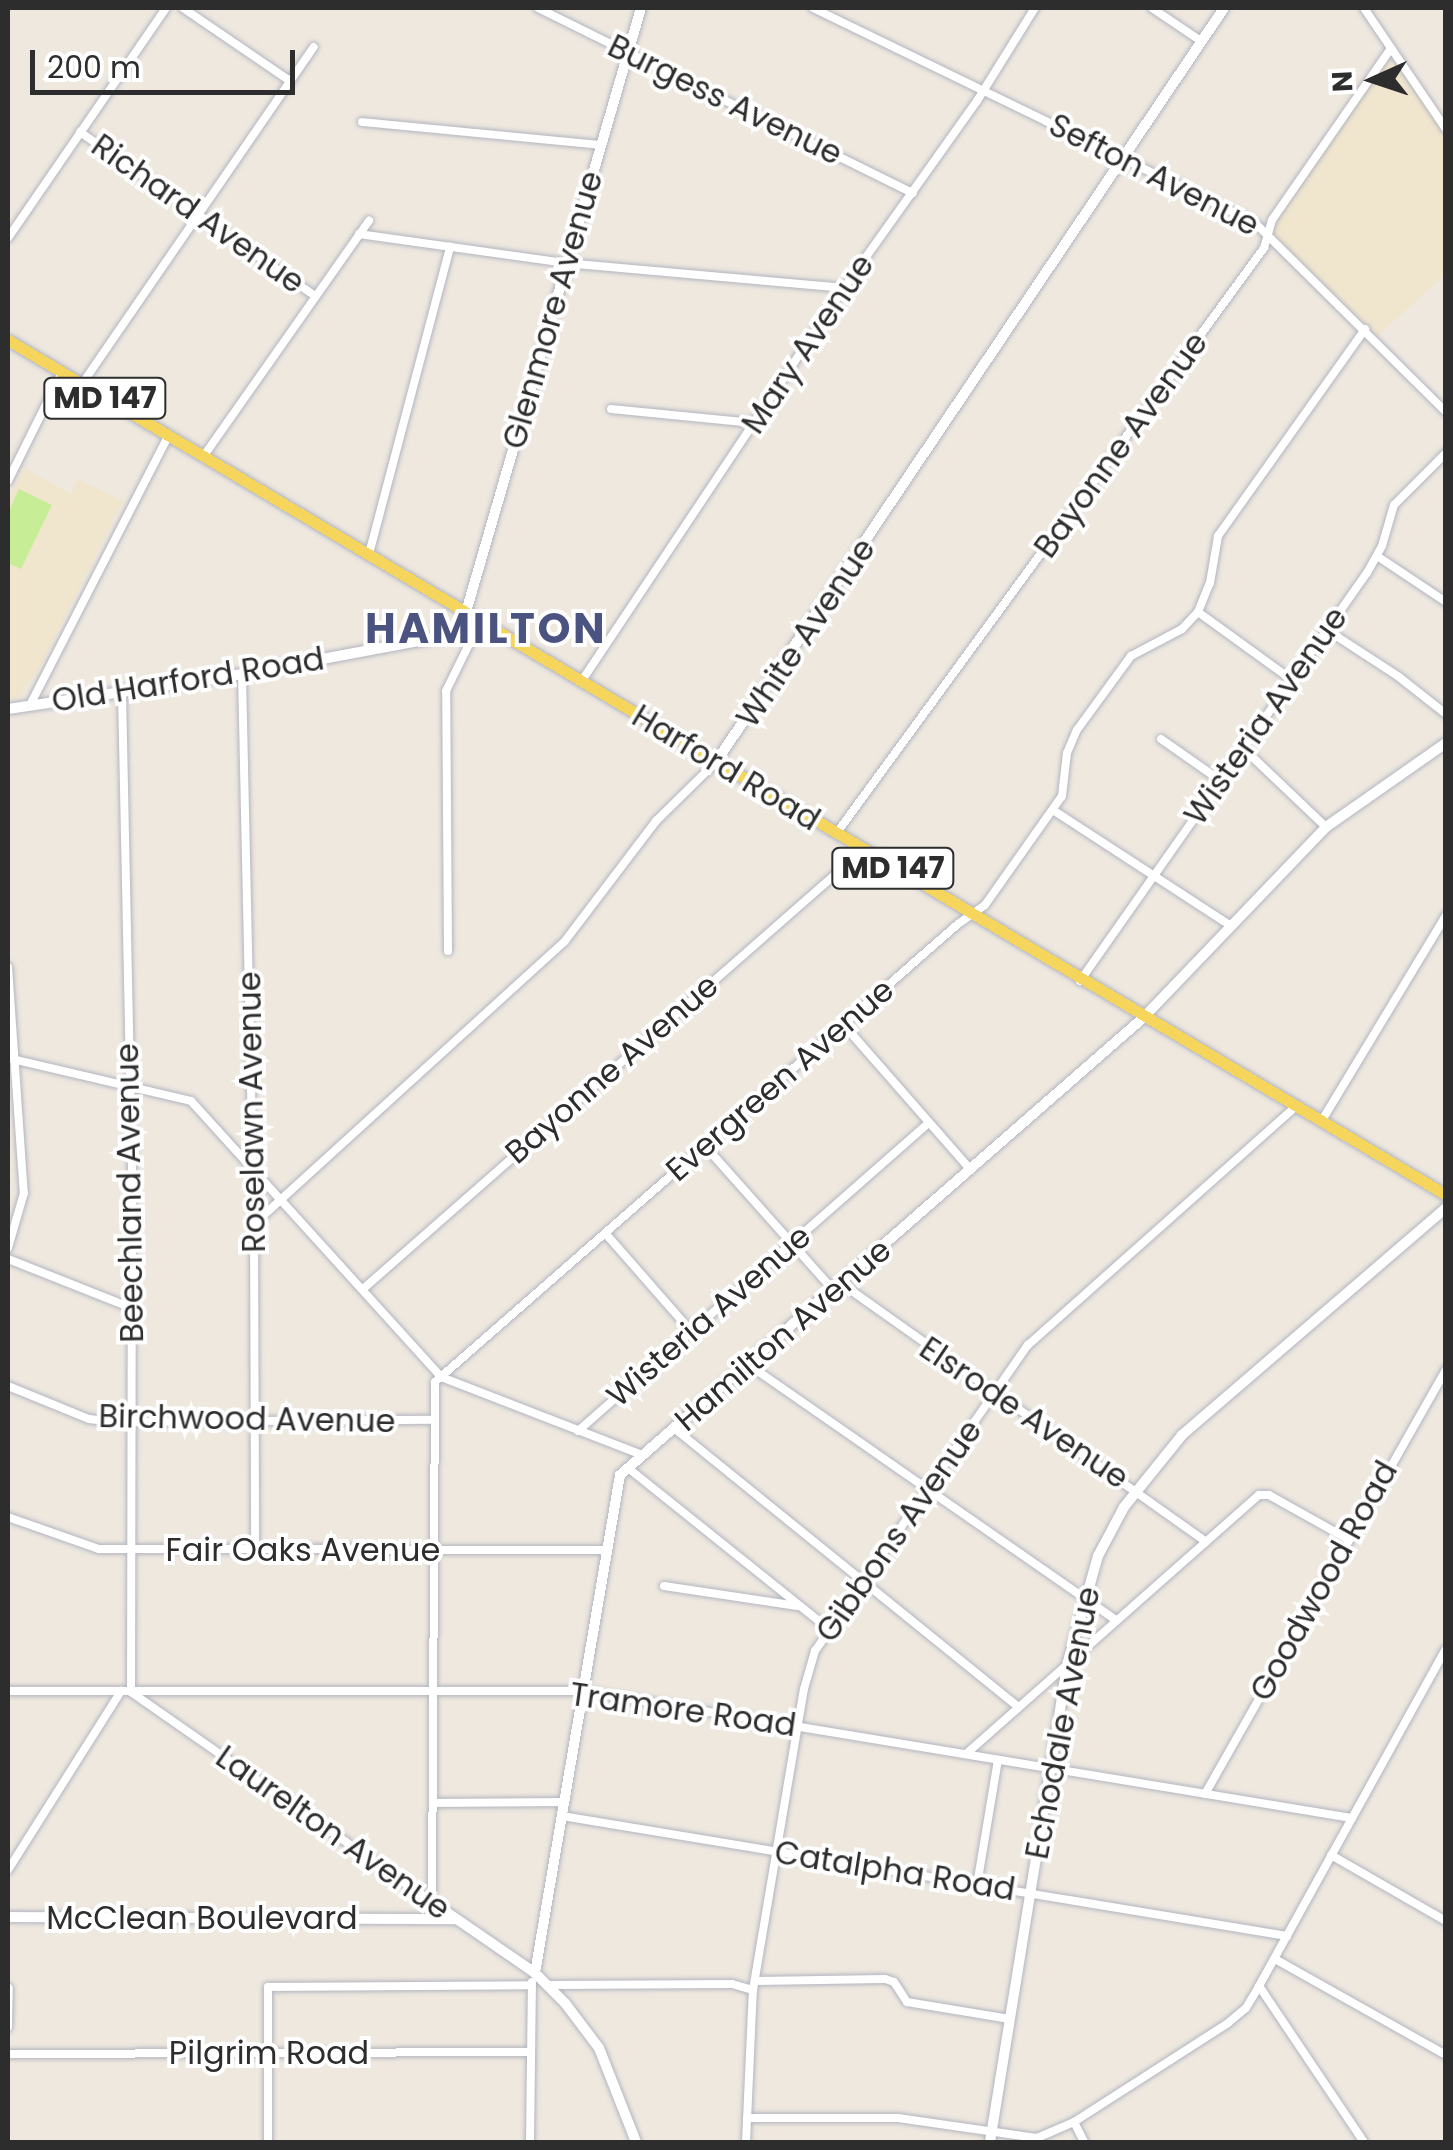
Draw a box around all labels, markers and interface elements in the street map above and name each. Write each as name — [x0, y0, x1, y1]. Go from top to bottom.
street label: Burgess Avenue — [602, 27, 848, 173]
scale bar — [35, 30, 300, 92]
north arrow — [1323, 30, 1423, 130]
text: 200 m — [47, 46, 141, 89]
text: N — [1323, 70, 1363, 93]
street label: Sefton Avenue — [1043, 106, 1265, 244]
street label: Richard Avenue — [84, 126, 312, 302]
street label: Glenmore Avenue — [495, 167, 611, 453]
street label: Mary Avenue — [734, 247, 882, 441]
street label: Bayonne Avenue — [1026, 325, 1216, 565]
road number: MD 147 — [42, 373, 168, 423]
street label: White Avenue — [729, 531, 883, 735]
street label: Wisteria Avenue — [1176, 600, 1356, 832]
district label: HAMILTON — [365, 604, 607, 654]
street label: Old Harford Road — [49, 640, 327, 720]
street label: Harford Road — [625, 697, 827, 839]
road number: MD 147 — [830, 843, 956, 893]
street label: Bayonne Avenue — [498, 966, 726, 1172]
street label: Roselawn Avenue — [230, 971, 274, 1253]
street label: Evergreen Avenue — [659, 971, 901, 1189]
street label: Beechland Avenue — [108, 1043, 152, 1343]
street label: Wisteria Avenue — [599, 1217, 819, 1415]
street label: Hamilton Avenue — [667, 1231, 899, 1439]
street label: Elsrode Avenue — [912, 1329, 1136, 1497]
street label: Birchwood Avenue — [98, 1397, 396, 1441]
street label: Gibbons Avenue — [808, 1413, 990, 1649]
street label: Goodwood Road — [1242, 1454, 1406, 1708]
street label: Fair Oaks Avenue — [166, 1531, 440, 1569]
street label: Echodale Avenue — [1018, 1584, 1108, 1862]
street label: Tramore Road — [568, 1675, 798, 1745]
street label: Laurelton Avenue — [209, 1738, 457, 1928]
street label: Catalpha Road — [772, 1833, 1018, 1909]
street label: McClean Boulevard — [46, 1899, 358, 1937]
street label: Pilgrim Road — [169, 2034, 369, 2072]

